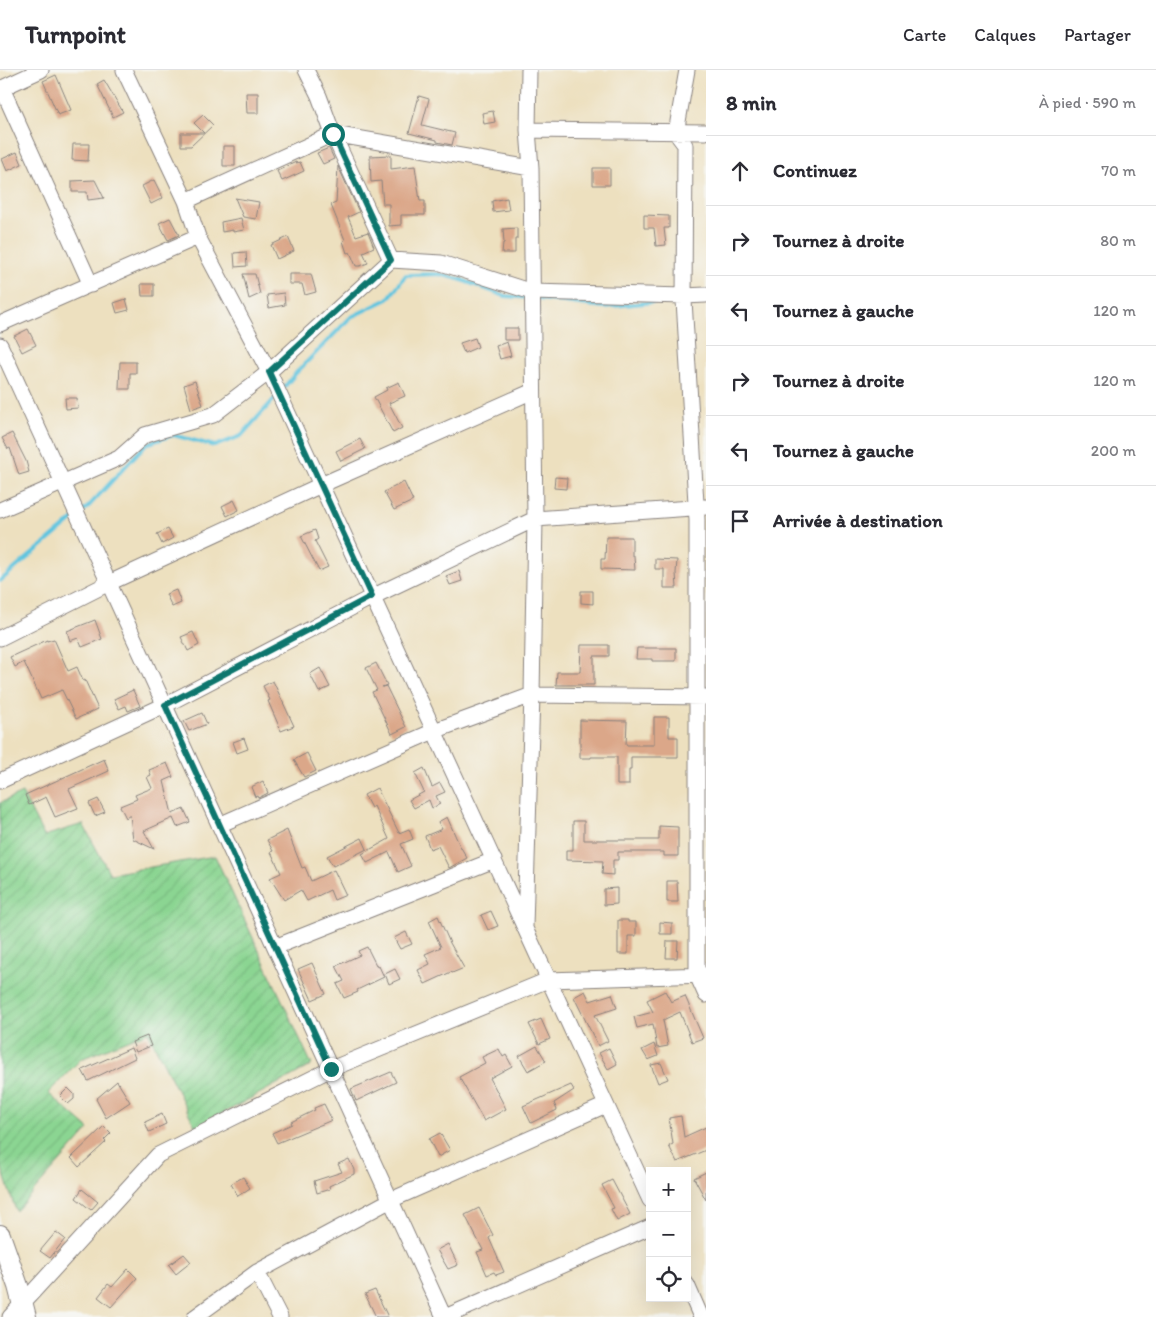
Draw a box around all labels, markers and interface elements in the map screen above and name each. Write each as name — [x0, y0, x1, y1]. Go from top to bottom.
text: Turnpoint — [25, 20, 126, 49]
text: Carte — [903, 24, 946, 46]
text: Calques — [974, 24, 1036, 46]
text: Partager — [1064, 24, 1131, 46]
text: 8 min — [726, 90, 776, 115]
text: À pied · 590 m — [1039, 93, 1136, 112]
route start — [322, 123, 345, 146]
icon: ahead — [726, 157, 754, 185]
text: Continuez — [773, 159, 857, 182]
text: 70 m — [1101, 161, 1136, 180]
icon: right — [726, 227, 754, 255]
text: Tournez à droite — [773, 229, 905, 252]
text: 80 m — [1100, 231, 1136, 250]
icon: left — [726, 297, 754, 325]
text: Tournez à gauche — [773, 299, 914, 322]
text: 120 m — [1093, 301, 1136, 320]
icon: right — [726, 367, 754, 395]
text: Tournez à droite — [773, 369, 905, 392]
text: 120 m — [1093, 371, 1136, 390]
icon: left — [726, 437, 754, 465]
text: Tournez à gauche — [773, 439, 914, 462]
text: 200 m — [1091, 441, 1136, 460]
icon: arrive — [726, 507, 754, 535]
text: Arrivée à destination — [773, 509, 943, 532]
route end — [320, 1058, 343, 1081]
map controls — [646, 1167, 691, 1302]
button: + — [646, 1167, 691, 1212]
button: − — [646, 1212, 691, 1257]
button: locate — [646, 1257, 691, 1302]

